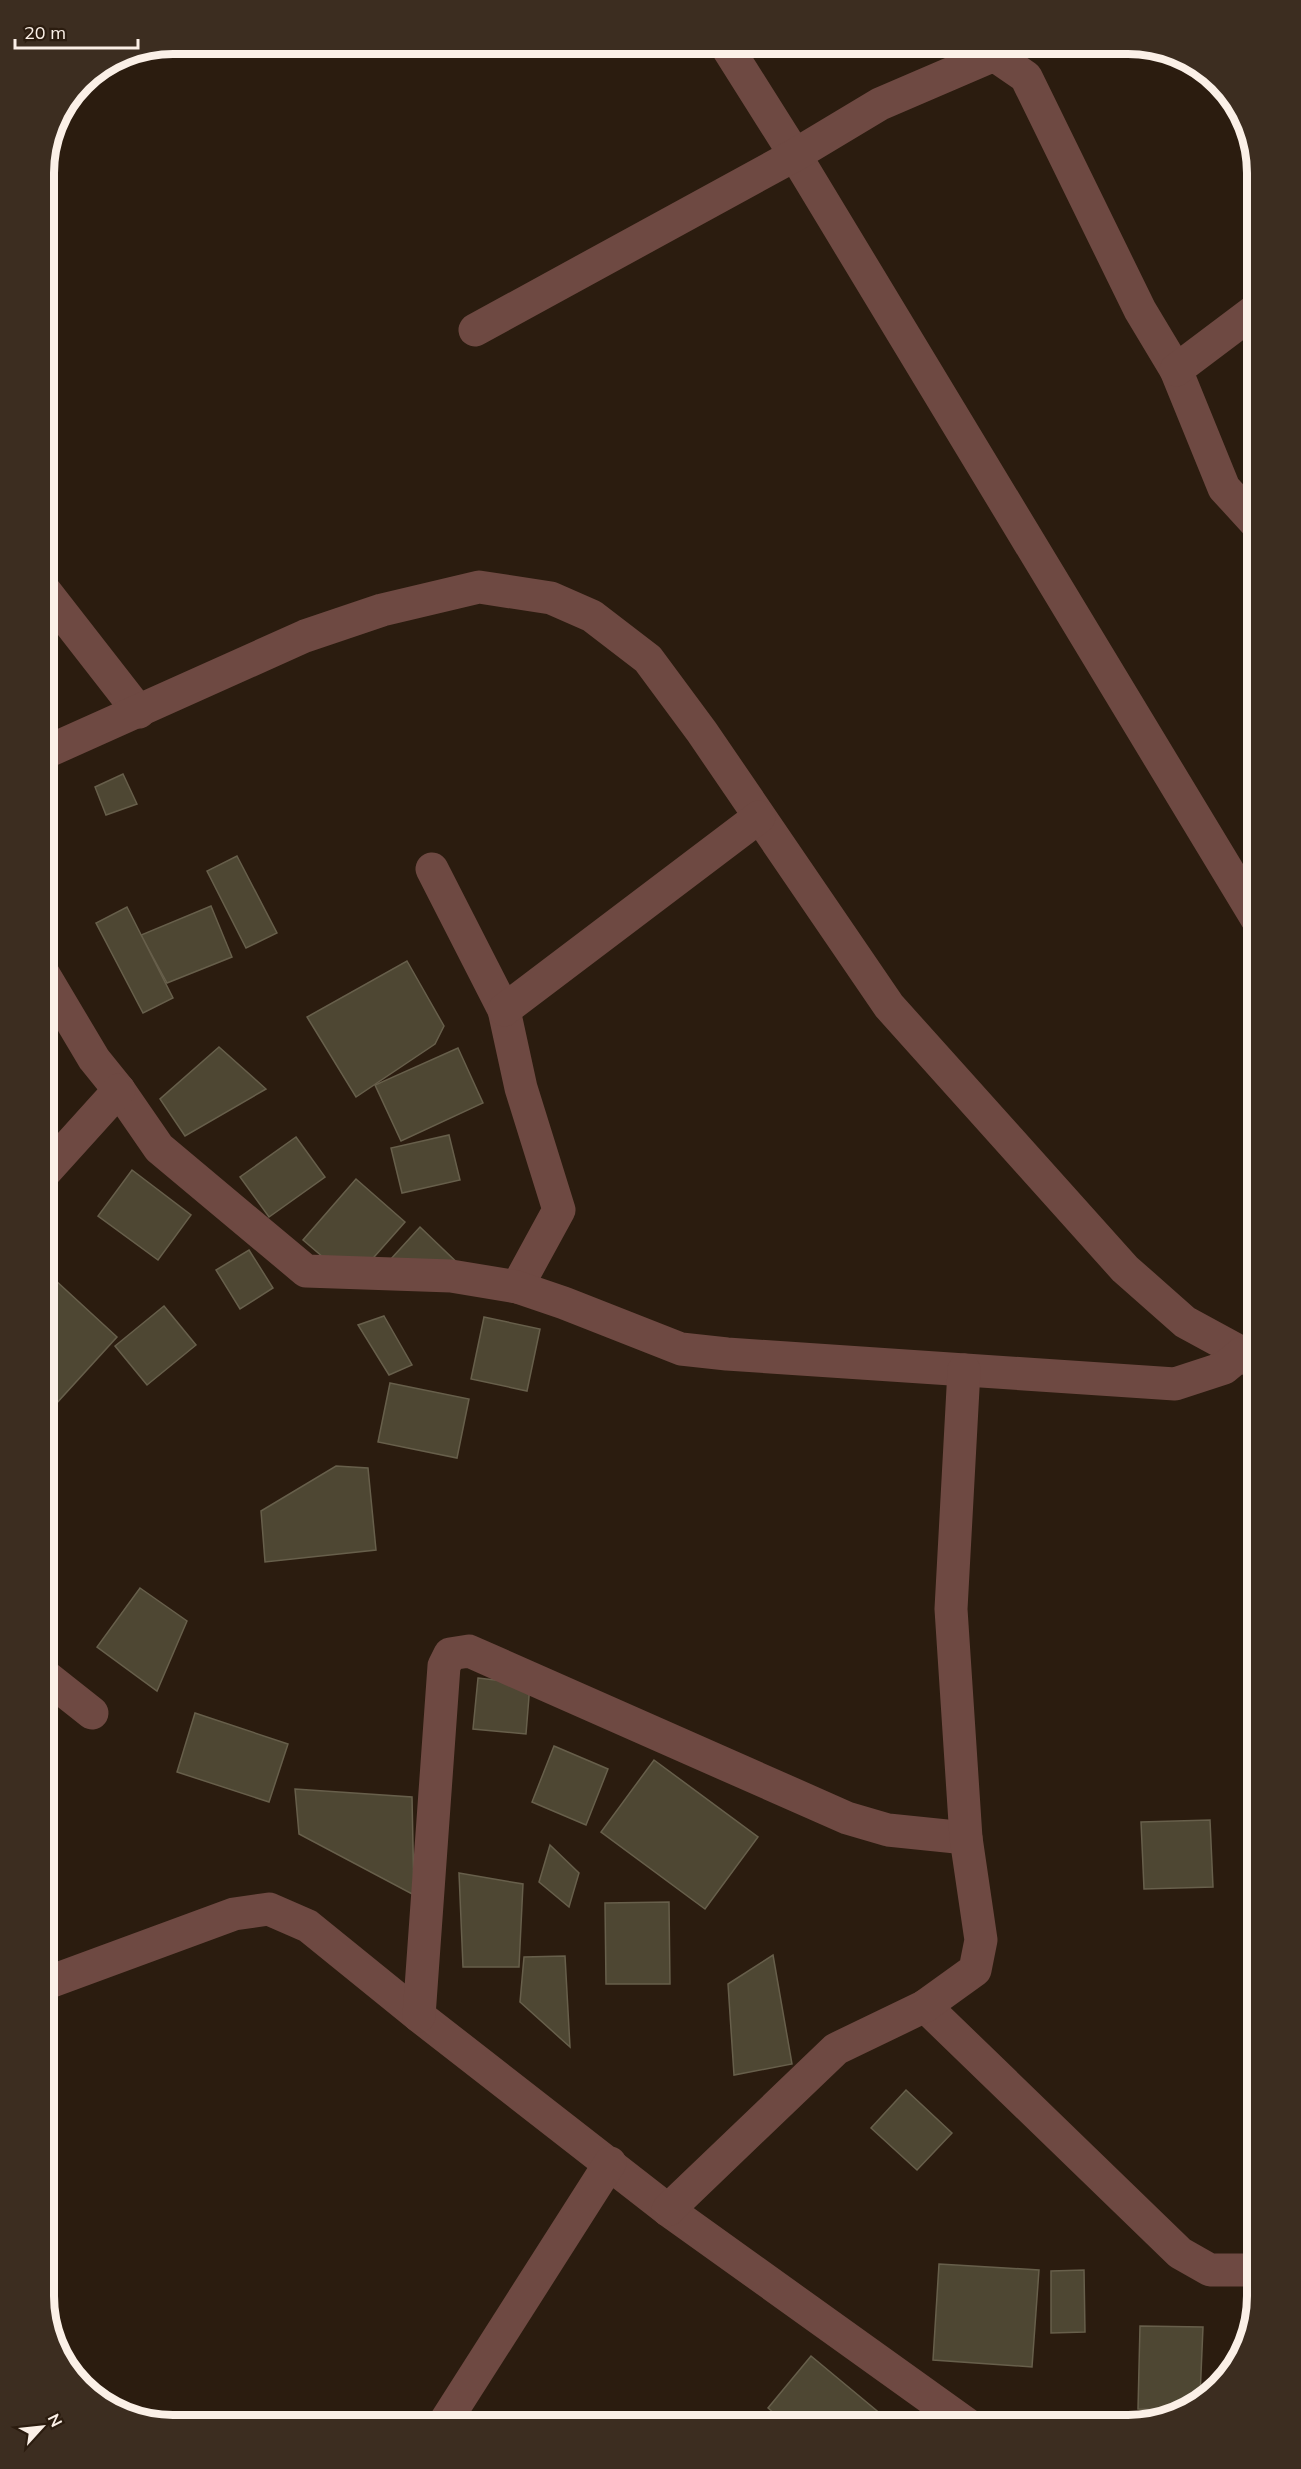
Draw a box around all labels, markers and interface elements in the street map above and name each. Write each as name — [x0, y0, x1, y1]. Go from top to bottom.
scale bar — [15, 12, 138, 50]
text: 20 m — [24, 21, 66, 44]
north arrow — [12, 2397, 72, 2457]
text: N — [44, 2410, 67, 2430]

